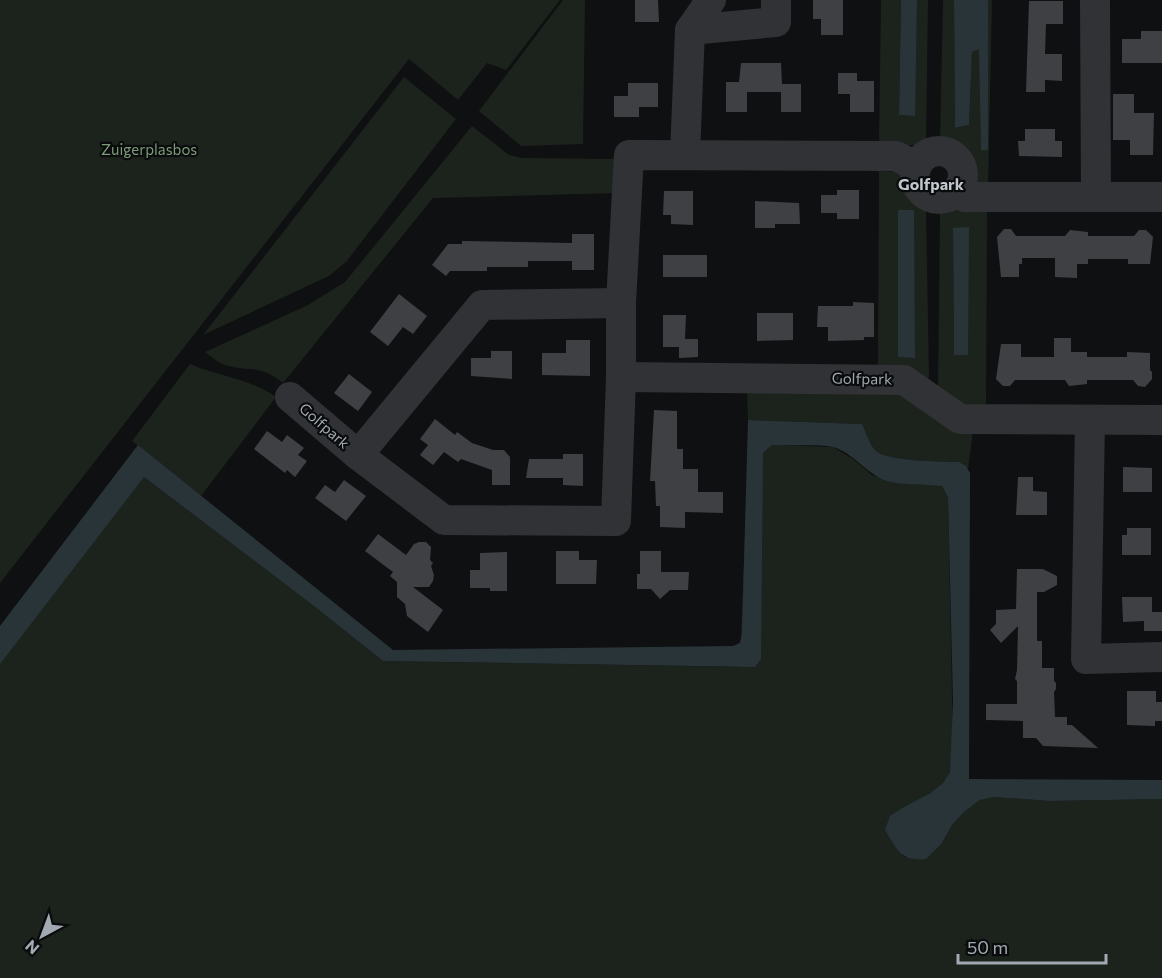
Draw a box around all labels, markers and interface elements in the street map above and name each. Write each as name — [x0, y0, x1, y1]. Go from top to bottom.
park label: Zuigerplasbos — [101, 140, 197, 158]
district label: Golfpark — [898, 174, 965, 193]
street label: Golfpark — [832, 368, 892, 388]
street label: Golfpark — [296, 399, 353, 452]
north arrow — [12, 906, 72, 966]
scale bar — [958, 927, 1106, 965]
text: 50 m — [967, 936, 1008, 958]
text: N — [21, 937, 43, 959]

